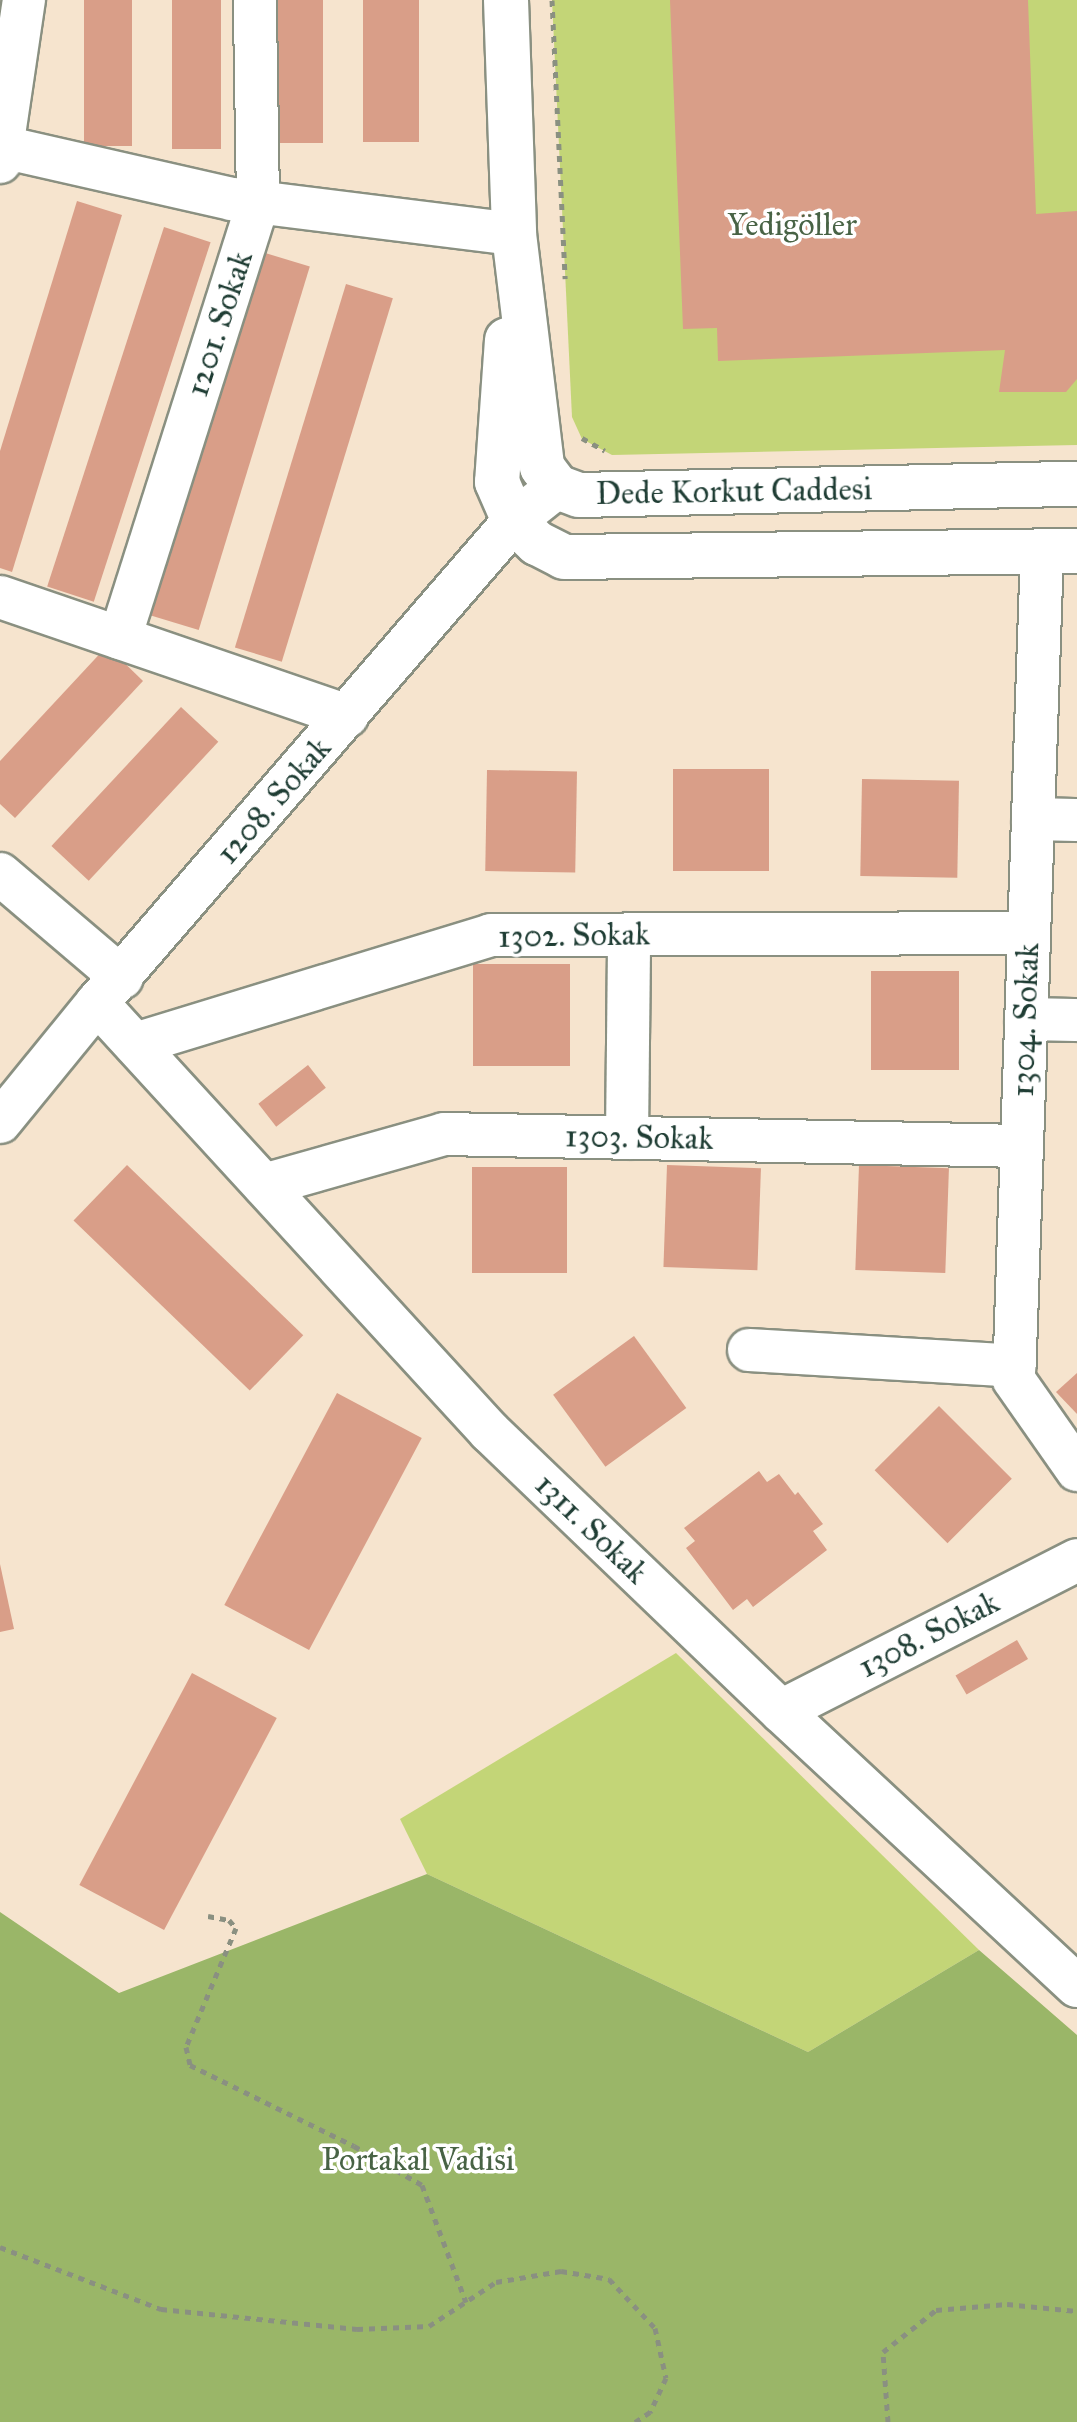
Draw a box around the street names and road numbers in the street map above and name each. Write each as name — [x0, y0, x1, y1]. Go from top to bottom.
street label: 1201. Sokak — [178, 246, 262, 402]
street label: Dede Korkut Caddesi — [595, 470, 873, 514]
street label: 1208. Sokak — [209, 730, 339, 872]
street label: 1302. Sokak — [498, 915, 650, 957]
street label: 1304. Sokak — [1004, 942, 1048, 1098]
street label: 1303. Sokak — [565, 1118, 713, 1158]
street label: 1311. Sokak — [527, 1466, 655, 1592]
street label: 1308. Sokak — [852, 1583, 1006, 1687]

